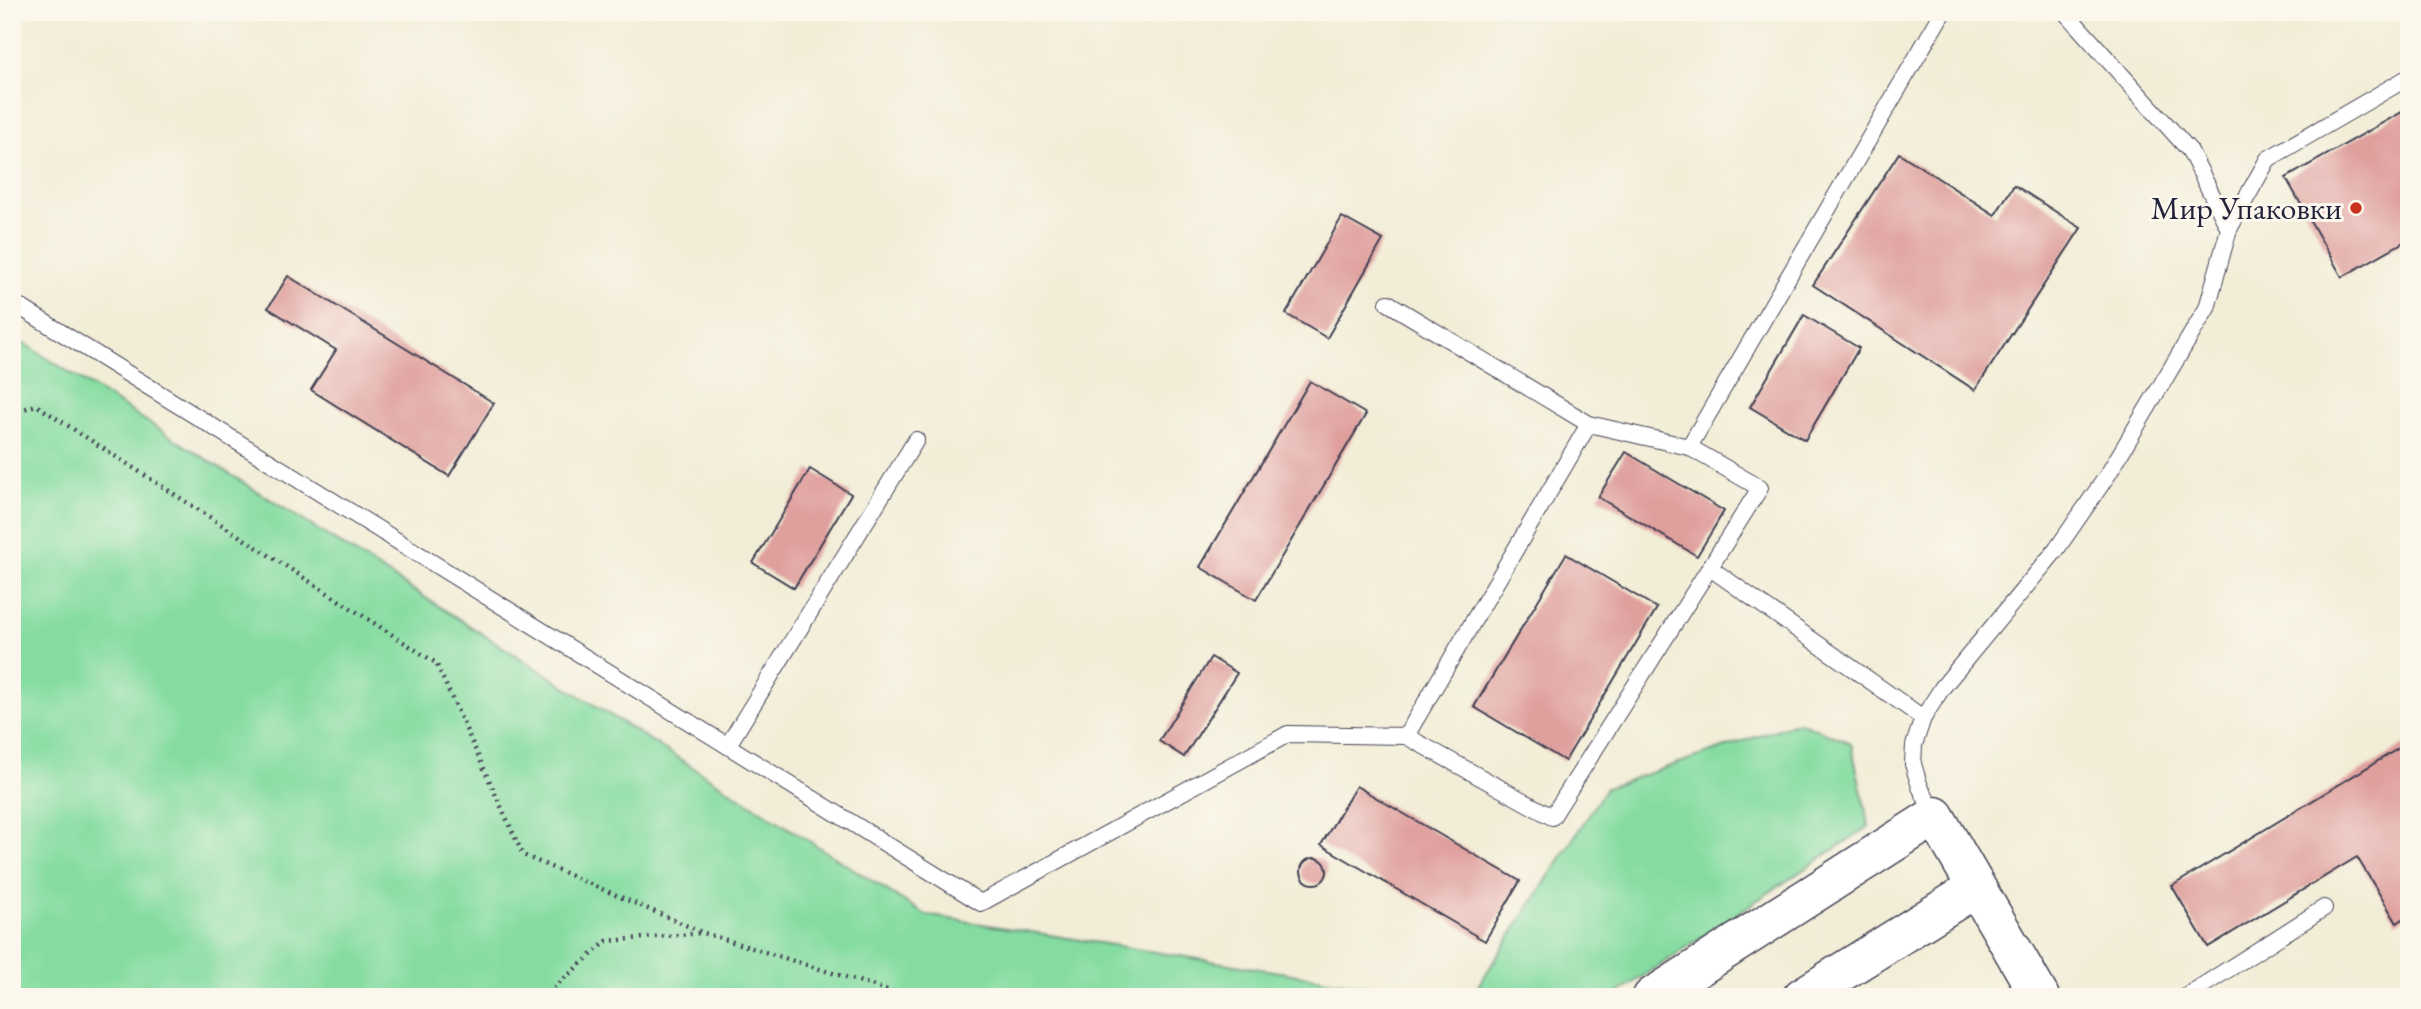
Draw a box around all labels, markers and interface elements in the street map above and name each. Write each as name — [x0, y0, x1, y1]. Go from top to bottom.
place label: Мир Упаковки — [2151, 187, 2342, 229]
marker: Мир Упаковки — [2348, 200, 2364, 216]

